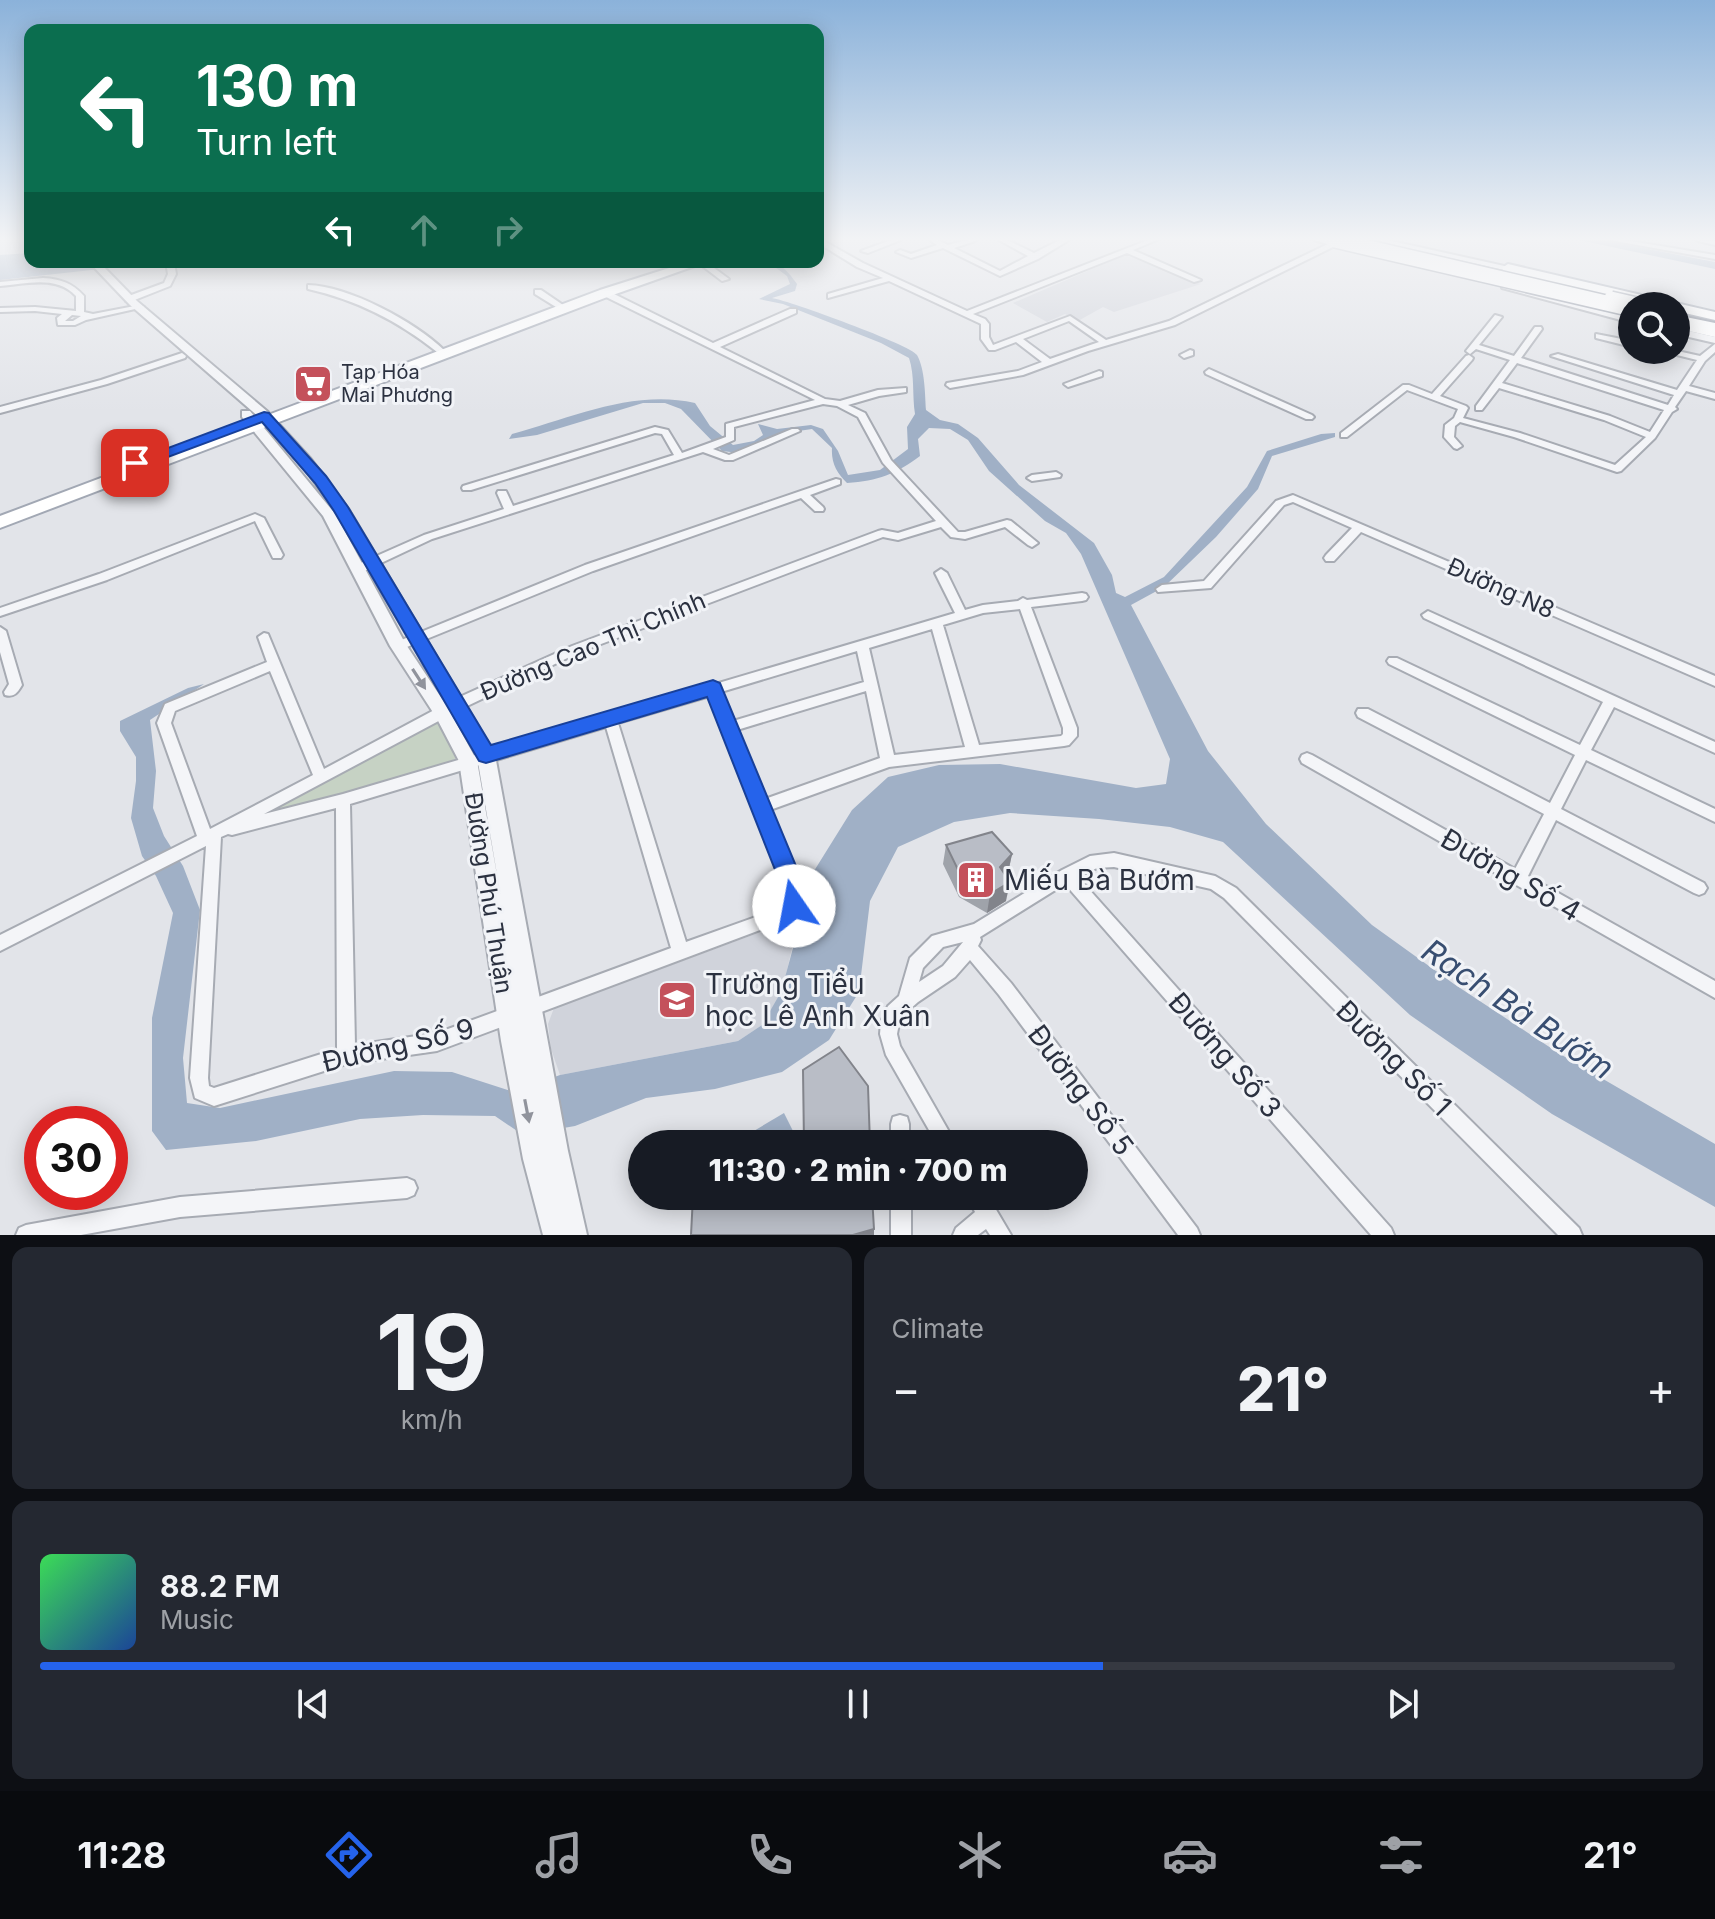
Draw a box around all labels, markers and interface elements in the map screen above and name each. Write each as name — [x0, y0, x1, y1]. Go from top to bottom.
text: 130 m — [196, 52, 358, 120]
icon: left — [64, 56, 168, 160]
text: Turn left — [196, 120, 337, 164]
icon: left — [318, 208, 362, 252]
icon: ahead — [402, 208, 446, 252]
icon: right — [486, 208, 530, 252]
map controls — [1618, 292, 1690, 364]
button: search — [1618, 292, 1690, 364]
place label: Tạp Hóa Mai Phương — [341, 360, 453, 407]
supermarket icon: Tạp Hóa Mai Phương — [292, 363, 334, 405]
pin — [101, 429, 169, 497]
icon: arrive — [113, 441, 157, 485]
street label: Đường N8 — [1443, 552, 1559, 624]
street label: Đường Cao Thị Chính — [476, 585, 710, 707]
one-way arrow — [412, 669, 427, 690]
street label: Đường Phú Thuận — [459, 790, 519, 996]
street label: Đường Số 4 — [1435, 821, 1587, 929]
building icon: Miếu Bà Bướm — [955, 859, 997, 901]
place label: Miếu Bà Bướm — [1004, 863, 1195, 897]
position arrow — [752, 864, 836, 948]
water label: Rạch Bà Bướm — [1415, 931, 1621, 1087]
place label: Trường Tiểu học Lê Anh Xuân — [705, 967, 930, 1033]
school or university icon: Trường Tiểu học Lê Anh Xuân — [656, 979, 698, 1021]
street label: Đường Số 3 — [1161, 985, 1289, 1125]
street label: Đường Số 1 — [1329, 993, 1459, 1123]
street label: Đường Số 9 — [319, 1011, 477, 1079]
street label: Đường Số 5 — [1021, 1018, 1141, 1162]
one-way arrow — [522, 1099, 534, 1124]
speed limit sign: 30 — [24, 1106, 128, 1210]
text: 11:30 · 2 min · 700 m — [708, 1152, 1008, 1188]
text: 19 — [376, 1289, 488, 1415]
text: Climate — [892, 1313, 984, 1344]
text: 21° — [1237, 1353, 1329, 1425]
text: − — [892, 1362, 921, 1416]
text: + — [1646, 1362, 1675, 1416]
text: km/h — [401, 1404, 463, 1435]
text: 88.2 FM — [160, 1568, 280, 1604]
text: Music — [160, 1604, 234, 1635]
icon: previous — [291, 1682, 335, 1726]
icon: pause — [836, 1682, 880, 1726]
icon: next — [1381, 1682, 1425, 1726]
icon: directions — [321, 1827, 377, 1883]
icon: music — [531, 1827, 587, 1883]
icon: phone — [742, 1827, 798, 1883]
icon: climate — [952, 1827, 1008, 1883]
icon: car — [1162, 1827, 1218, 1883]
icon: filters — [1373, 1827, 1429, 1883]
text: 11:28 — [77, 1833, 166, 1877]
text: 21° — [1583, 1833, 1638, 1877]

